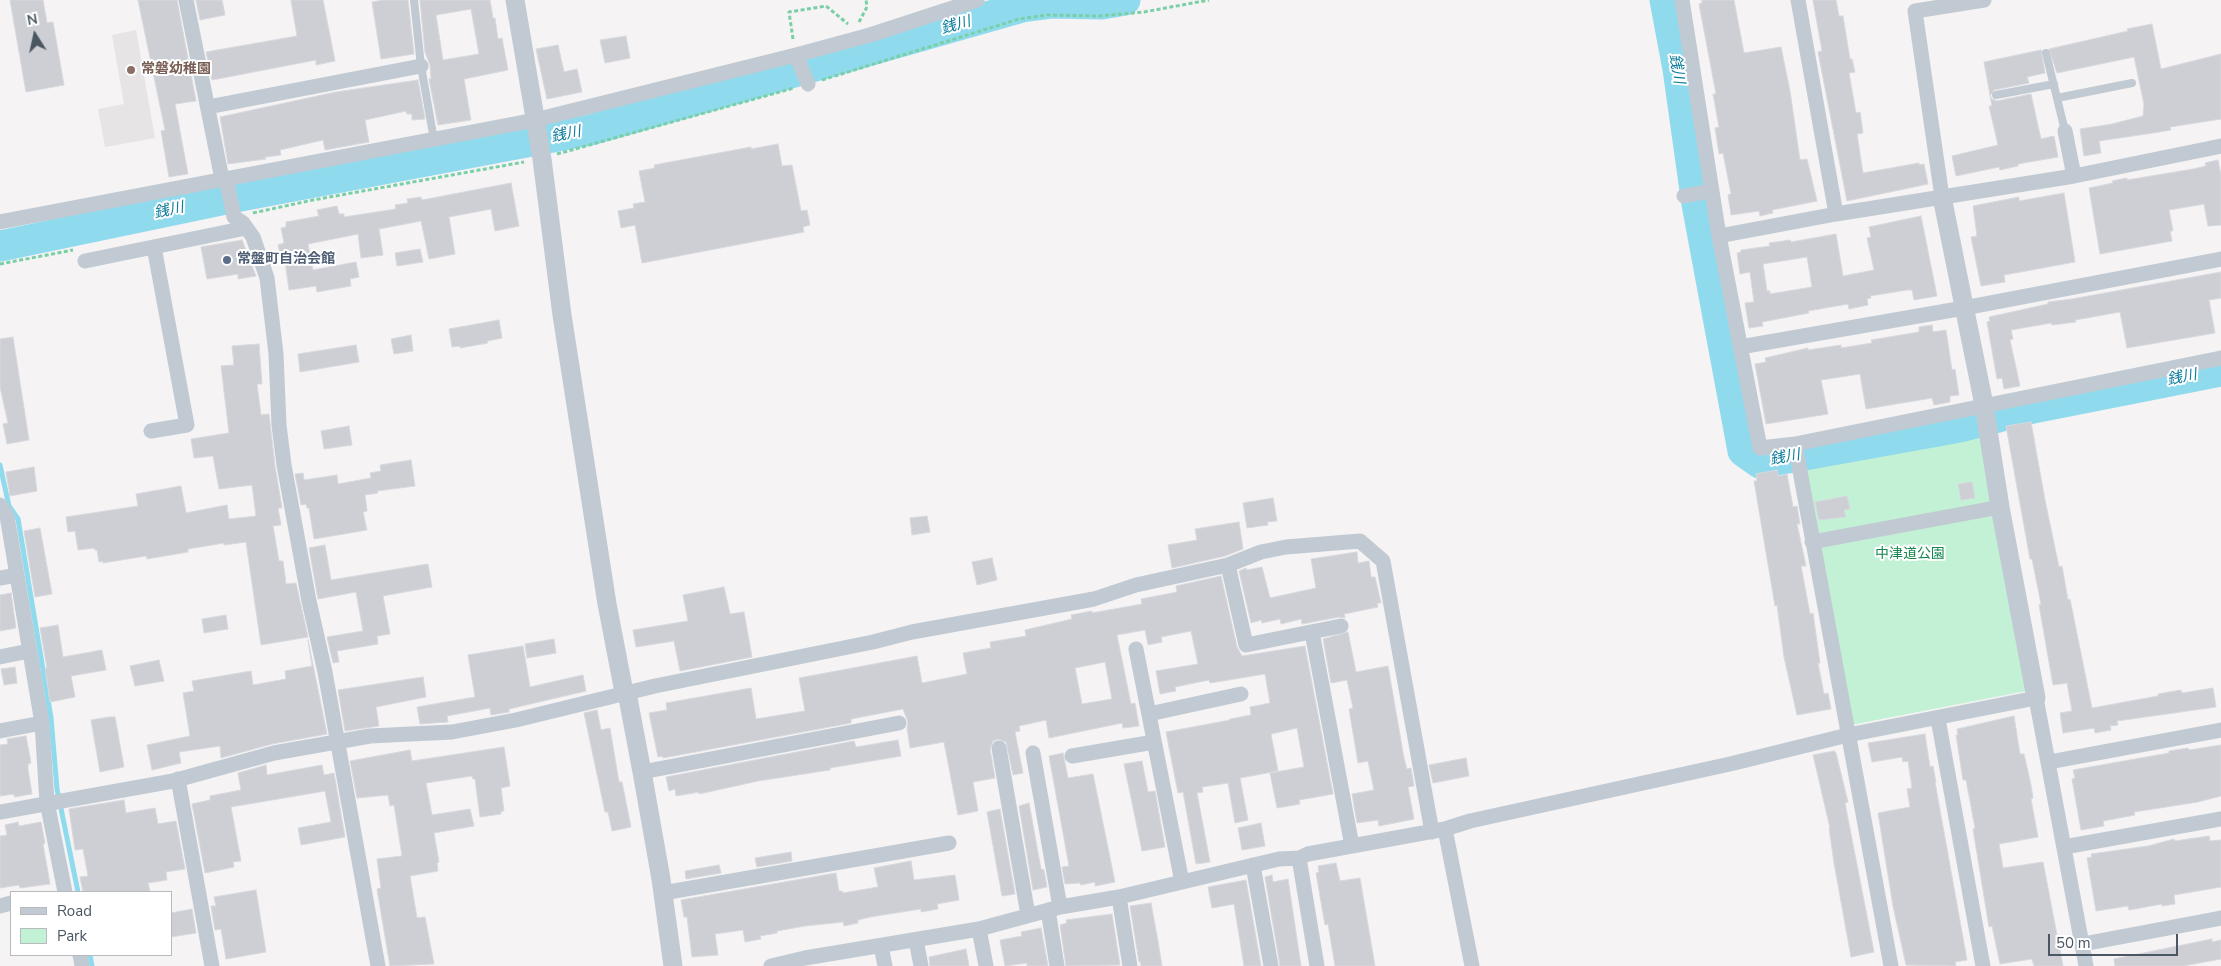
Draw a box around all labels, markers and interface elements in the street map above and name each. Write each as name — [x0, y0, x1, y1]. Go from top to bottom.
text: N — [25, 9, 39, 30]
north arrow — [10, 10, 60, 60]
water label: 銭川 — [939, 13, 973, 39]
water label: 銭川 — [1665, 53, 1687, 85]
place label: 常磐幼稚園 — [141, 62, 211, 78]
marker: 常磐幼稚園 — [125, 64, 137, 76]
water label: 銭川 — [550, 123, 582, 147]
water label: 銭川 — [152, 199, 186, 223]
place label: 常盤町自治会館 — [237, 252, 335, 268]
marker: 常盤町自治会館 — [221, 254, 233, 266]
water label: 銭川 — [2166, 366, 2198, 390]
water label: 銭川 — [1769, 447, 1801, 469]
park label: 中津道公園 — [1875, 547, 1945, 563]
legend — [10, 891, 172, 956]
text: Road — [57, 901, 92, 921]
scale bar — [2051, 924, 2181, 956]
text: Park — [57, 926, 87, 946]
text: 50 m — [2056, 933, 2091, 953]

